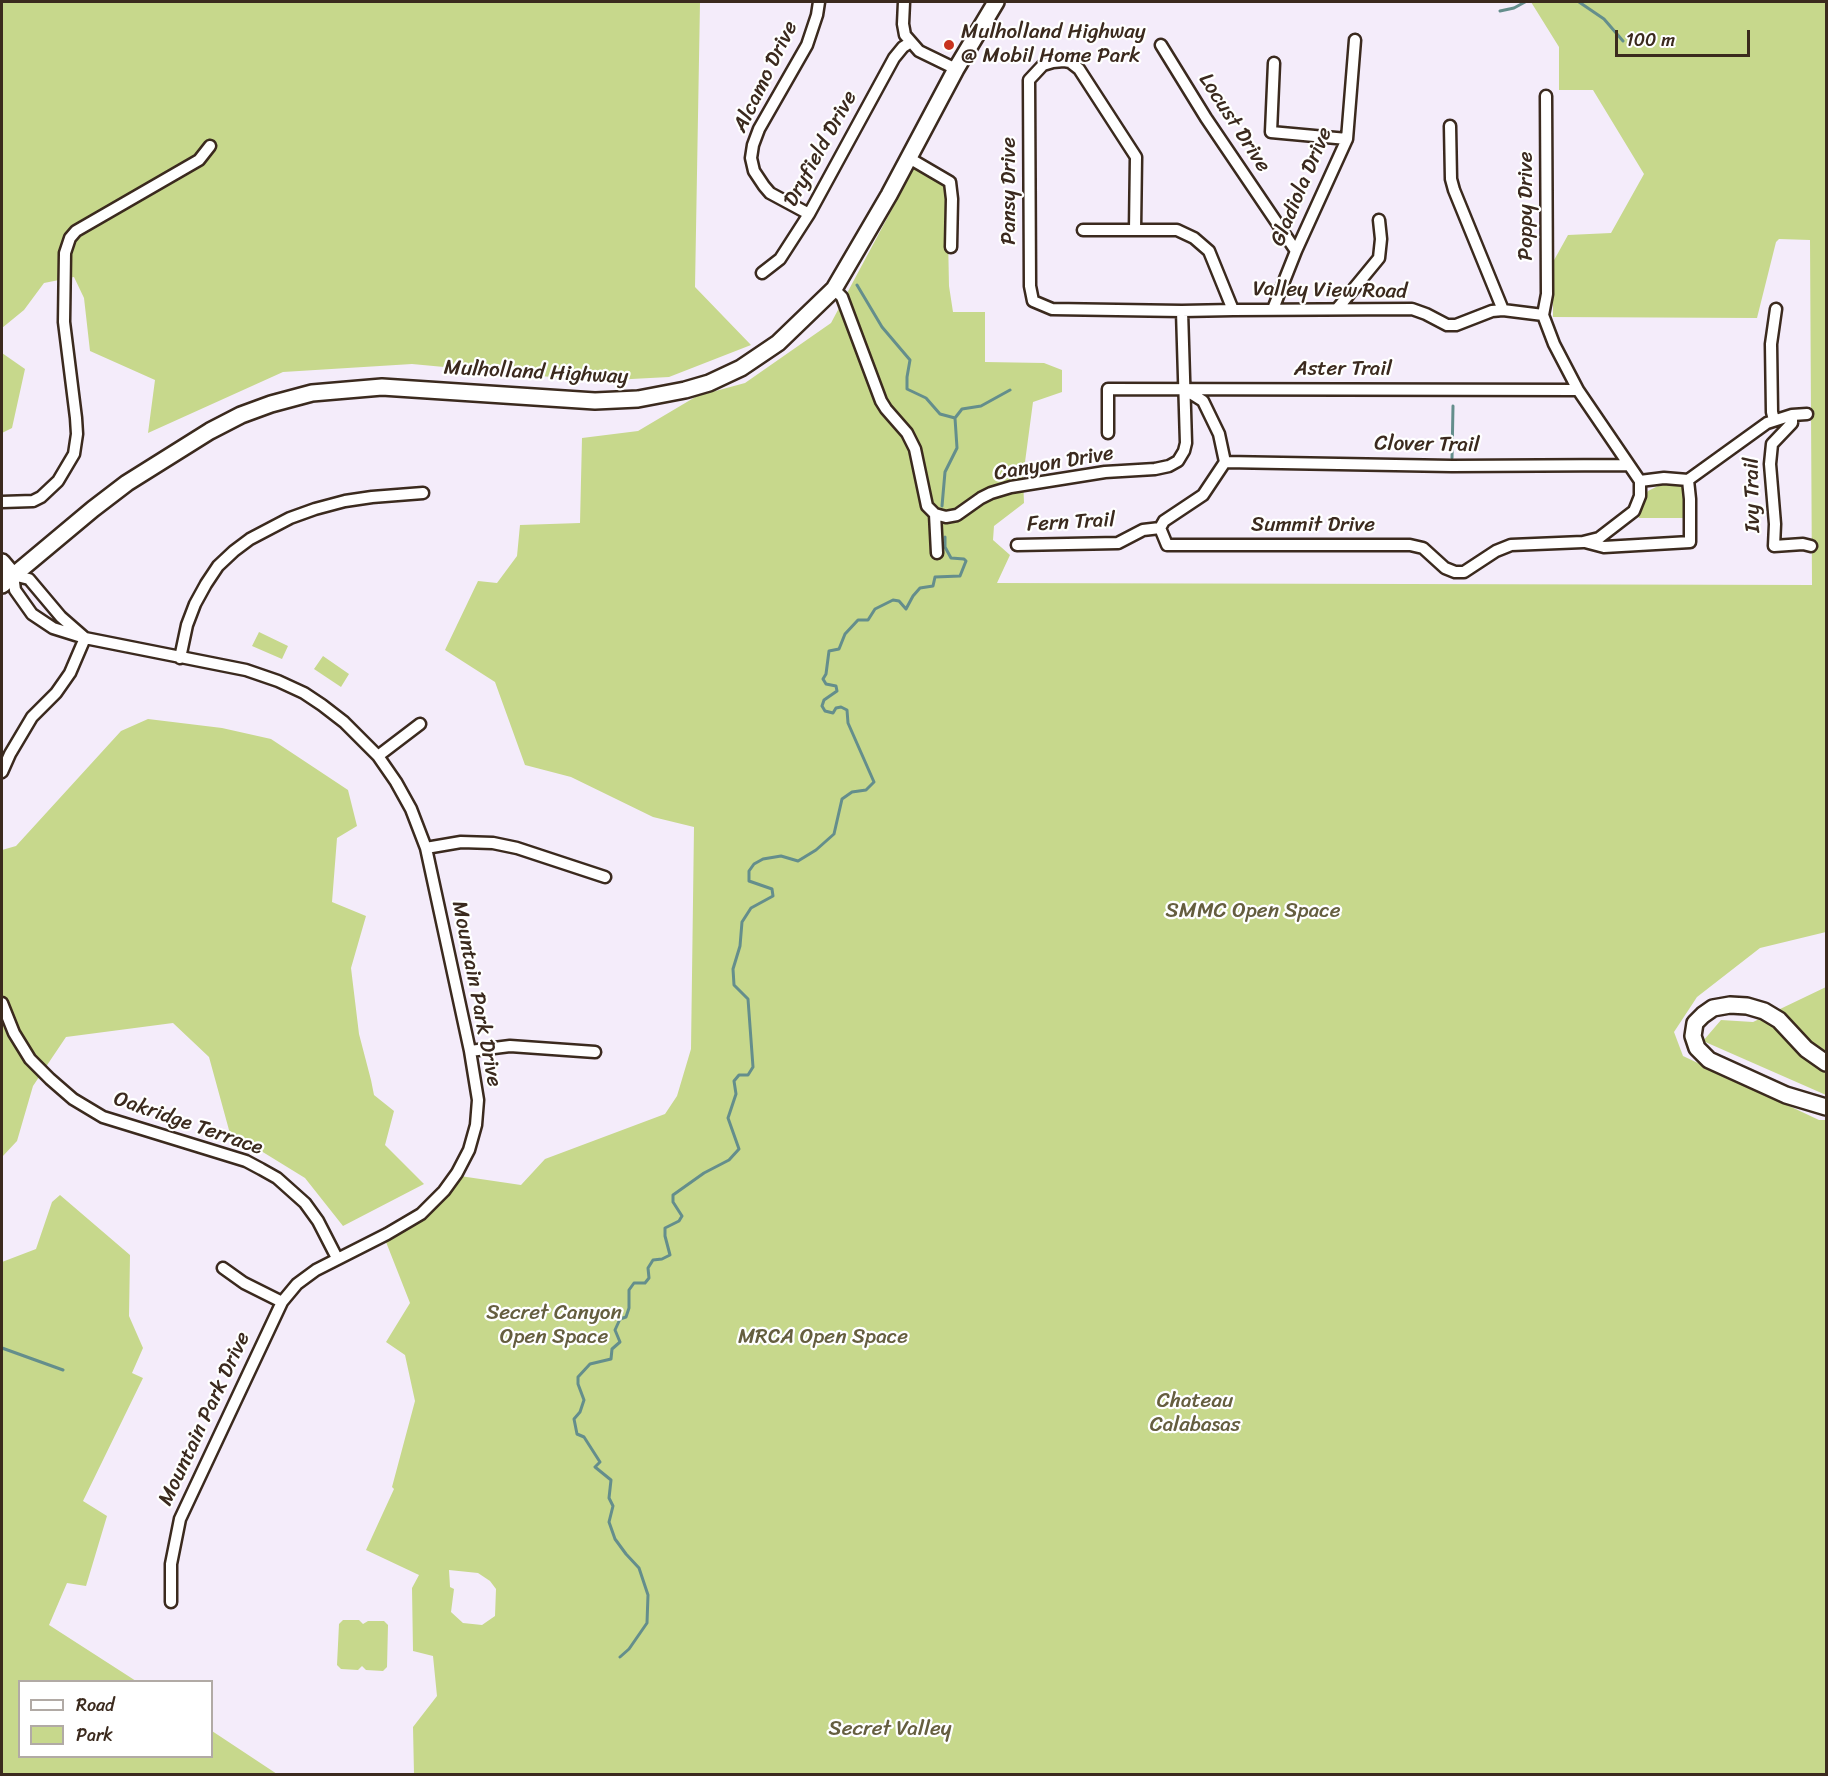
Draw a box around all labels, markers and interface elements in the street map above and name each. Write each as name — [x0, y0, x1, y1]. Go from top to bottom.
street label: Alcamo Drive — [728, 17, 804, 137]
scale bar — [1618, 18, 1753, 56]
place label: Mulholland Highway @ Mobil Home Park — [961, 20, 1146, 70]
text: 100 m — [1626, 24, 1675, 56]
marker: Mulholland Highway @ Mobil Home Park — [942, 38, 956, 52]
street label: Locust Drive — [1193, 69, 1275, 177]
street label: Dryfield Drive — [779, 87, 863, 211]
street label: Gladiola Drive — [1266, 124, 1338, 250]
street label: Pansy Drive — [997, 137, 1023, 245]
street label: Poppy Drive — [1514, 151, 1540, 261]
street label: Valley View Road — [1253, 277, 1407, 305]
street label: Mulholland Highway — [443, 356, 629, 390]
street label: Aster Trail — [1294, 357, 1392, 383]
street label: Clover Trail — [1374, 431, 1480, 459]
street label: Canyon Drive — [992, 441, 1116, 487]
street label: Ivy Trail — [1740, 457, 1766, 533]
street label: Fern Trail — [1026, 508, 1116, 538]
street label: Summit Drive — [1251, 513, 1375, 539]
street label: Mountain Park Drive — [446, 899, 506, 1089]
park label: SMMC Open Space — [1165, 899, 1341, 925]
street label: Oakridge Terrace — [110, 1087, 266, 1161]
park label: Secret Canyon Open Space — [486, 1301, 622, 1351]
park label: MRCA Open Space — [738, 1325, 908, 1351]
street label: Mountain Park Drive — [154, 1328, 256, 1510]
park label: Chateau Calabasas — [1150, 1389, 1240, 1439]
legend — [18, 1680, 213, 1758]
text: Road — [76, 1689, 115, 1721]
park label: Secret Valley — [829, 1717, 951, 1743]
text: Park — [76, 1719, 113, 1751]

